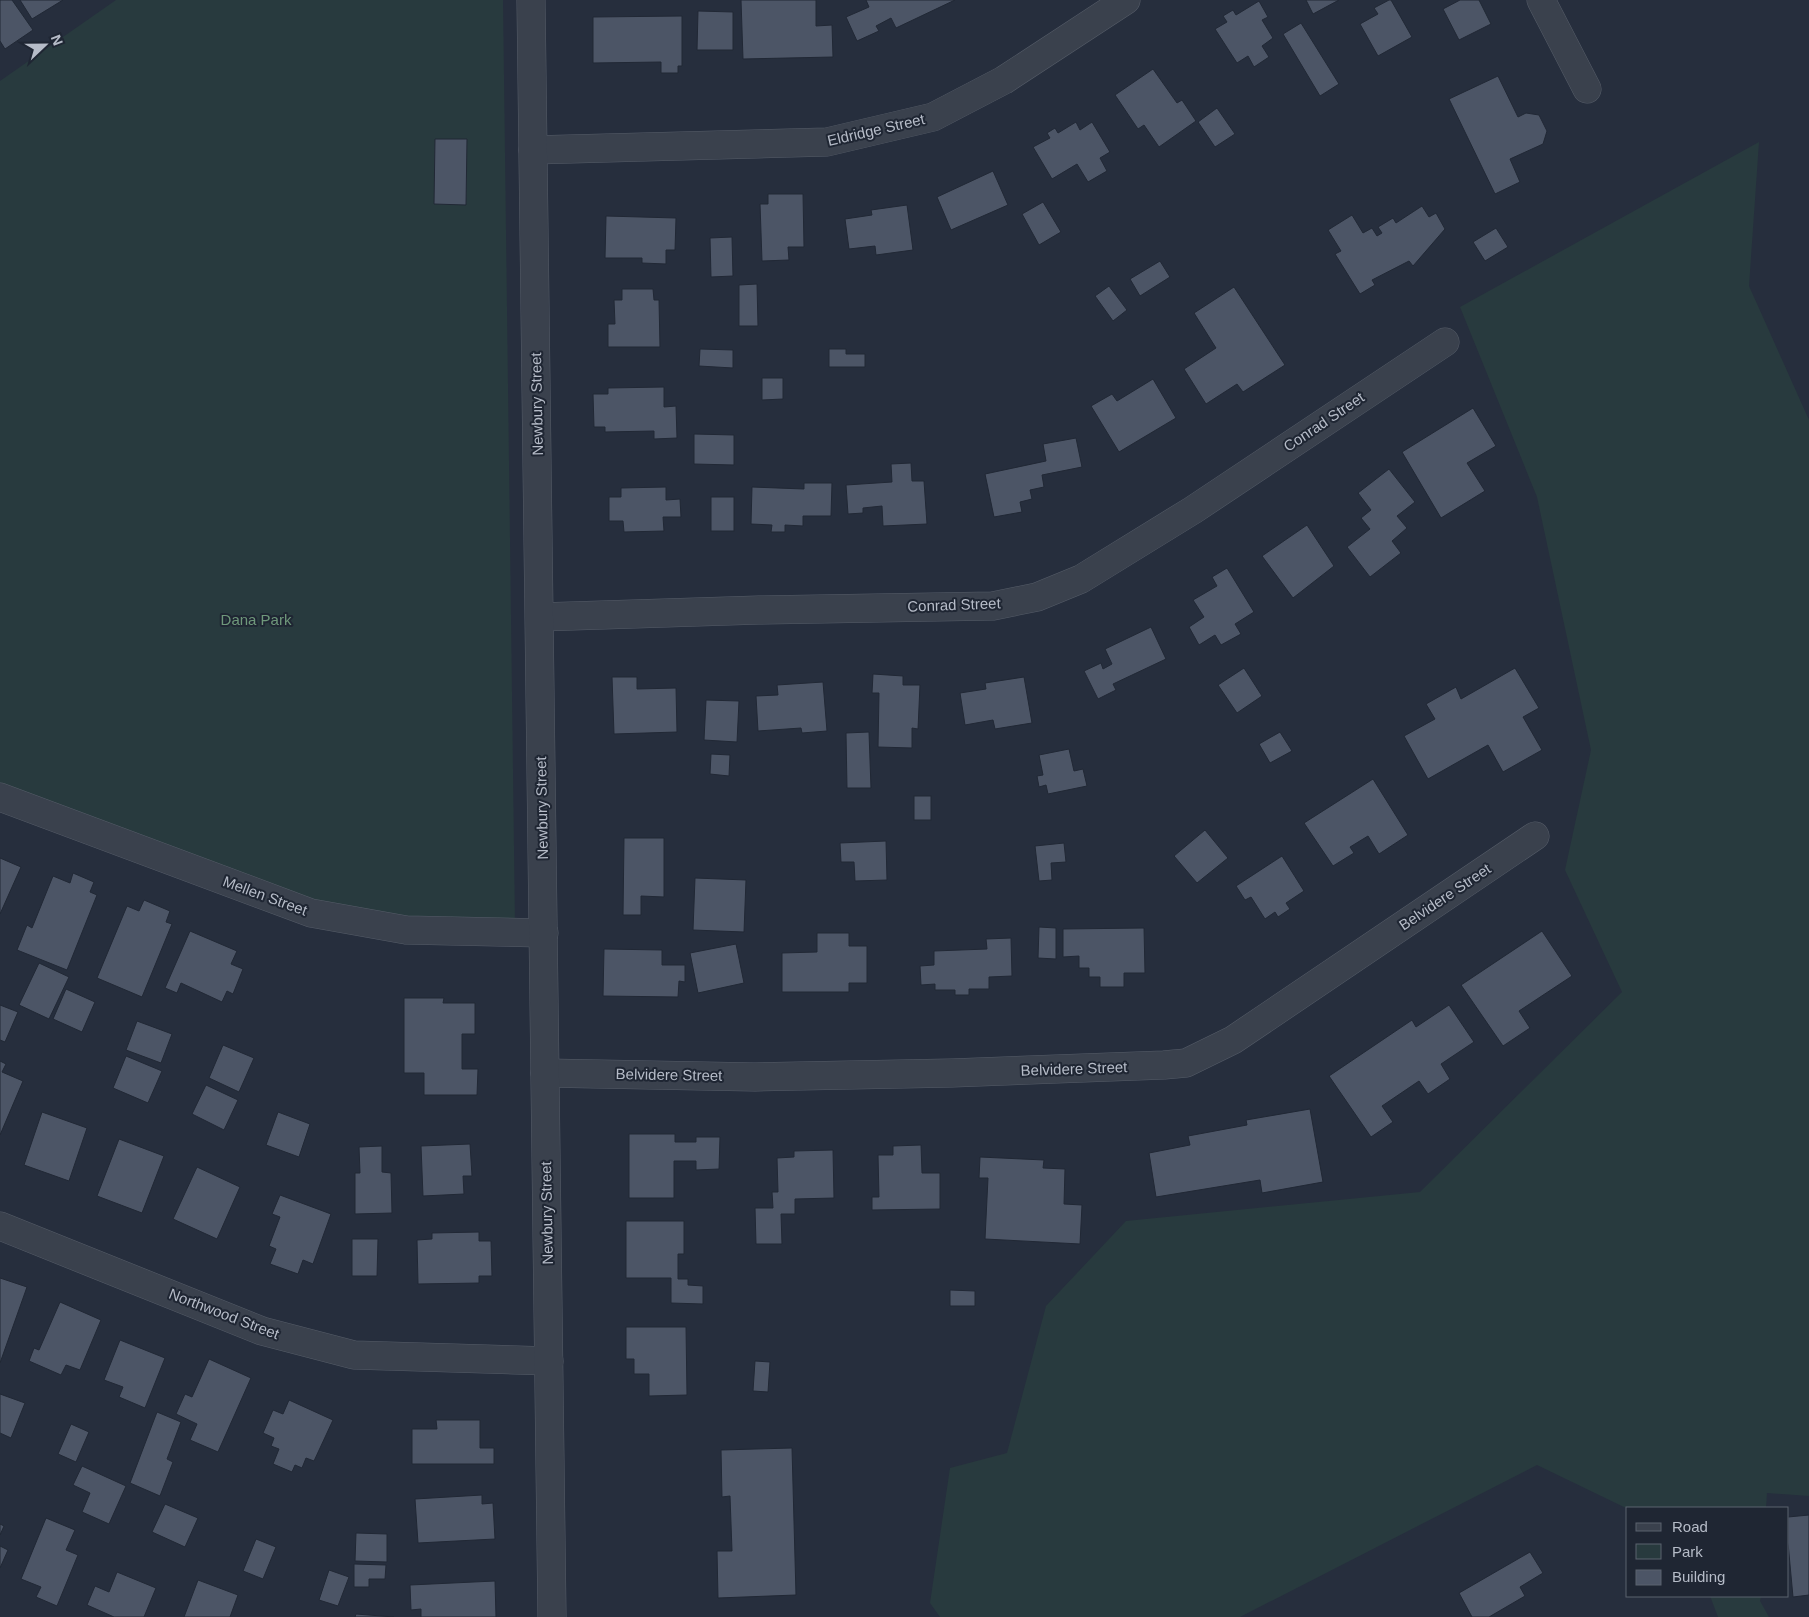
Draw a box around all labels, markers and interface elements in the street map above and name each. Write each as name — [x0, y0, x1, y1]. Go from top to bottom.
north arrow — [20, 20, 70, 70]
text: N — [48, 32, 66, 48]
street label: Eldridge Street — [826, 110, 927, 149]
street label: Newbury Street — [527, 351, 546, 456]
street label: Conrad Street — [1280, 388, 1368, 455]
street label: Conrad Street — [907, 594, 1002, 615]
park label: Dana Park — [221, 611, 292, 628]
street label: Newbury Street — [532, 755, 551, 860]
street label: Belvidere Street — [1396, 859, 1494, 933]
street label: Mellen Street — [221, 872, 310, 919]
street label: Belvidere Street — [1020, 1058, 1128, 1079]
street label: Belvidere Street — [616, 1065, 723, 1084]
street label: Newbury Street — [537, 1160, 556, 1265]
street label: Northwood Street — [167, 1285, 282, 1343]
legend — [1626, 1507, 1789, 1597]
text: Road — [1672, 1518, 1708, 1535]
text: Park — [1672, 1543, 1703, 1560]
text: Building — [1672, 1568, 1725, 1585]

